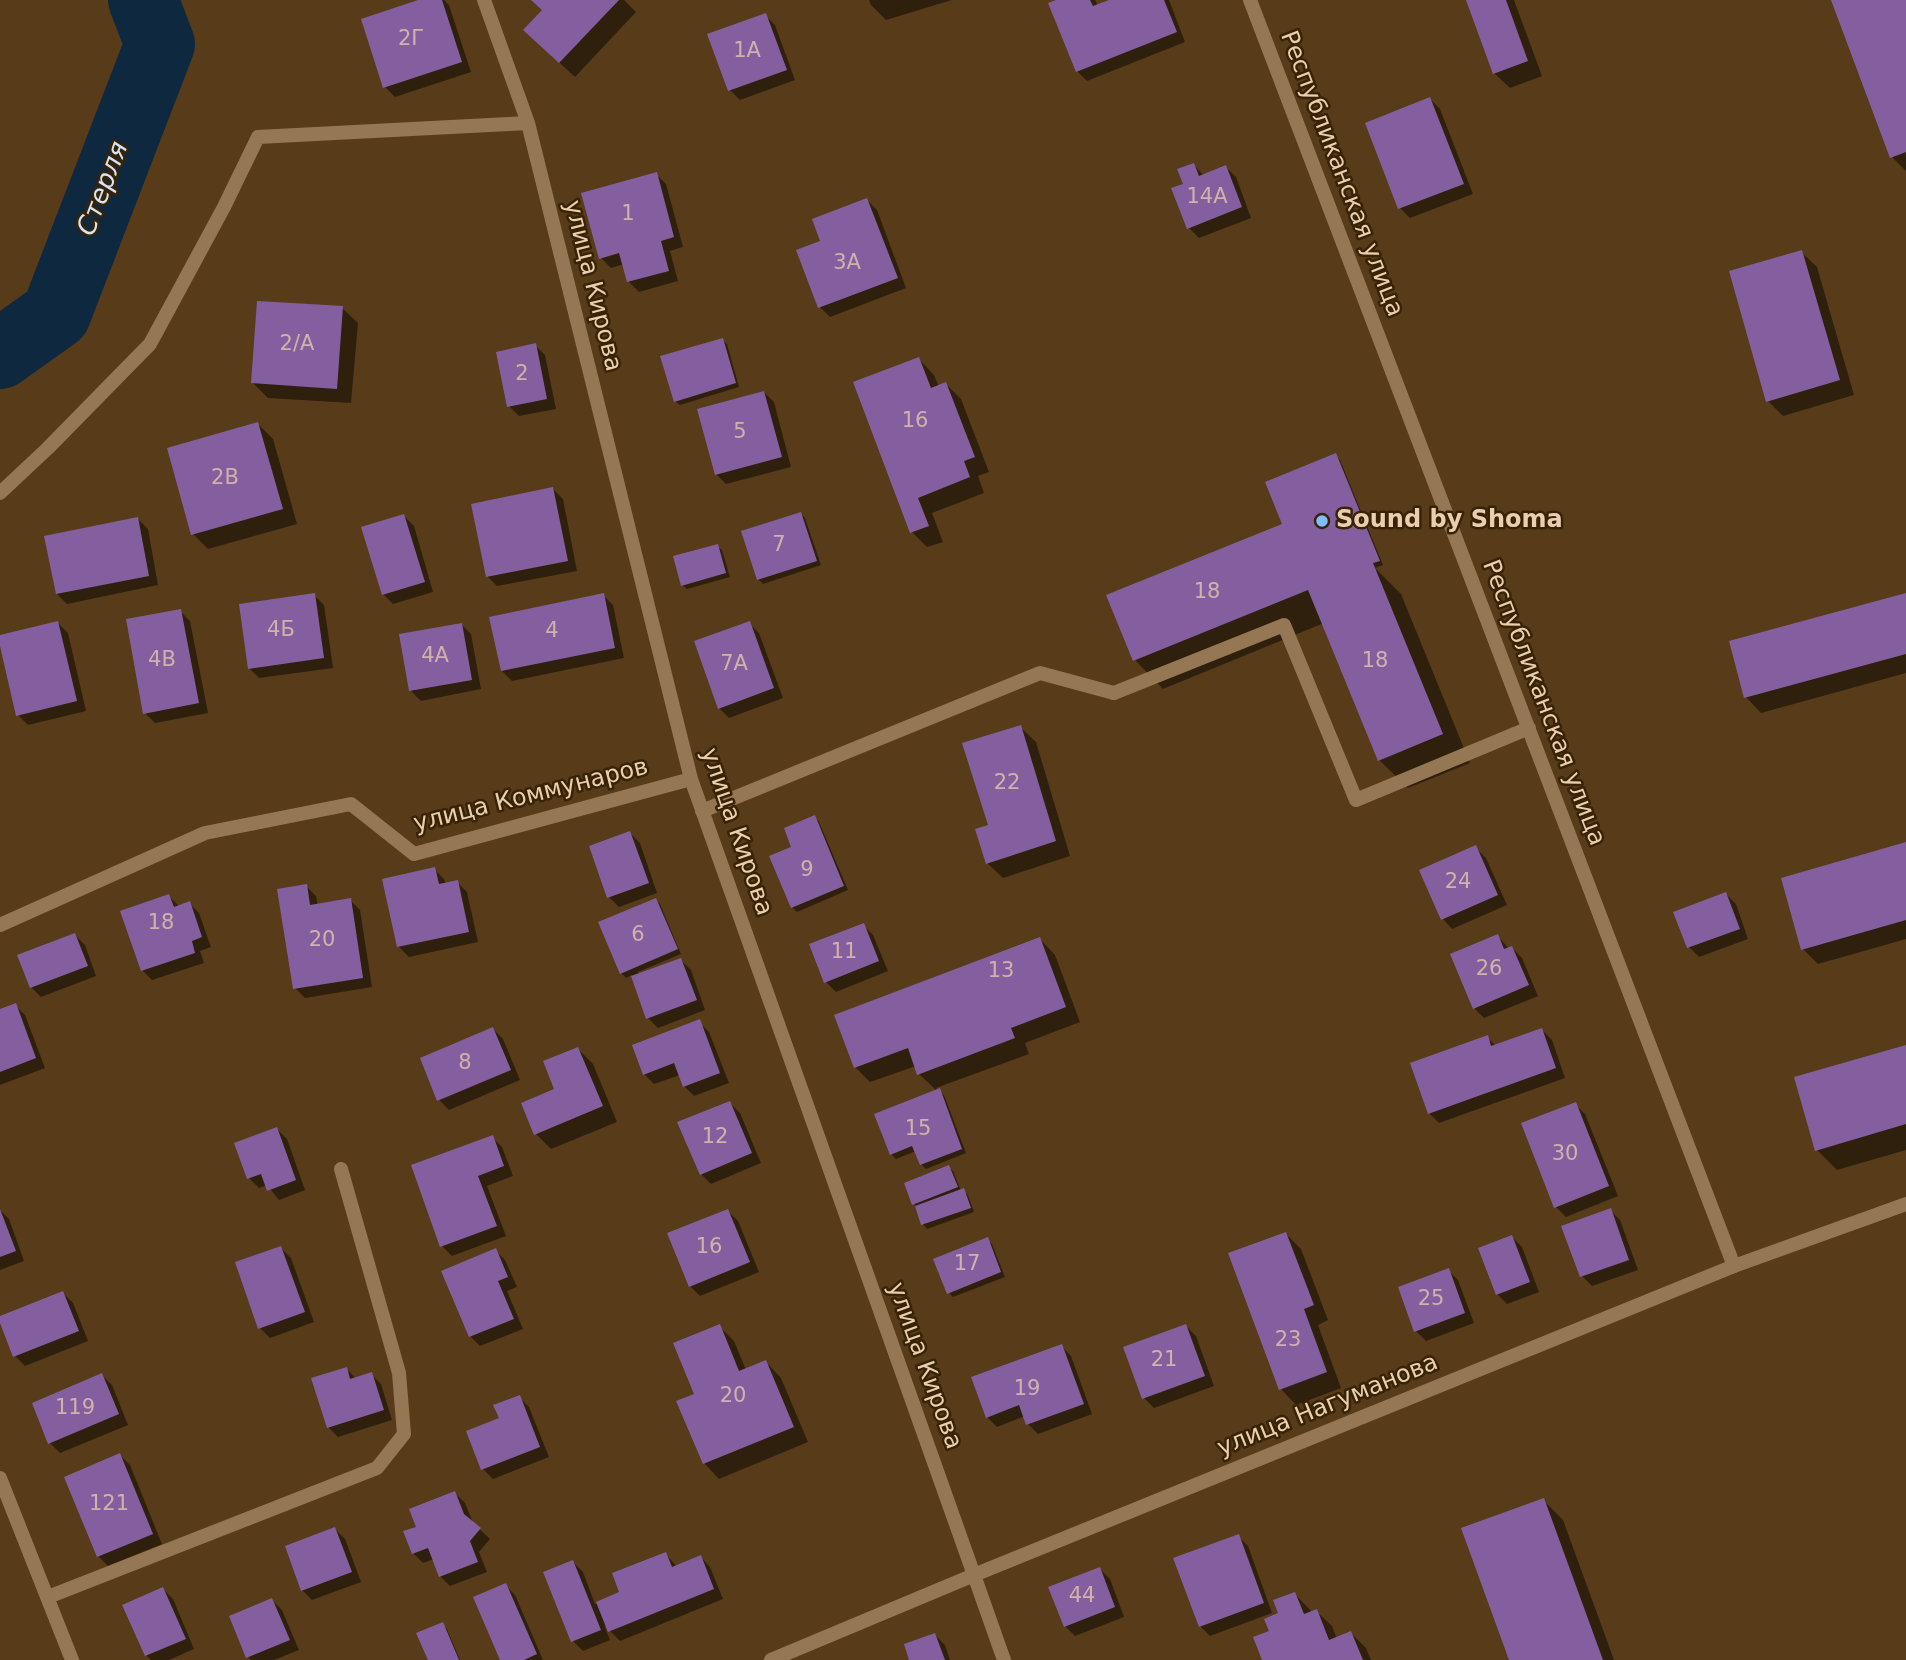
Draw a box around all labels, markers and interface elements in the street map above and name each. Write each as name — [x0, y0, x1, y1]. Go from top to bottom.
house number: 2Г — [398, 27, 424, 53]
street label: Республиканская улица — [1273, 27, 1409, 321]
house number: 1А — [733, 39, 761, 65]
water label: Стерля — [72, 138, 136, 240]
house number: 14А — [1186, 185, 1228, 211]
street label: улица Кирова — [557, 198, 627, 374]
house number: 1 — [621, 202, 635, 228]
house number: 3А — [833, 251, 861, 277]
house number: 2/А — [280, 332, 314, 358]
house number: 2 — [515, 362, 529, 388]
house number: 16 — [902, 409, 928, 435]
house number: 5 — [733, 420, 747, 446]
house number: 2В — [211, 466, 239, 492]
place label: Sound by Shoma — [1336, 507, 1563, 535]
marker: Sound by Shoma — [1314, 513, 1330, 529]
house number: 7 — [772, 533, 786, 559]
street label: Республиканская улица — [1475, 556, 1611, 850]
house number: 18 — [1194, 580, 1220, 606]
house number: 4Б — [267, 618, 295, 644]
house number: 4 — [545, 619, 559, 645]
house number: 4А — [421, 644, 449, 670]
house number: 4В — [148, 648, 176, 674]
house number: 18 — [1362, 649, 1388, 675]
house number: 7А — [720, 652, 748, 678]
street label: улица Кирова — [694, 744, 778, 920]
street label: улица Коммунаров — [411, 753, 651, 839]
house number: 22 — [994, 771, 1020, 797]
house number: 9 — [800, 858, 814, 884]
house number: 24 — [1445, 870, 1471, 896]
house number: 18 — [148, 911, 174, 937]
house number: 6 — [631, 923, 645, 949]
house number: 20 — [309, 928, 335, 954]
house number: 11 — [831, 940, 857, 966]
house number: 26 — [1476, 957, 1502, 983]
house number: 13 — [988, 959, 1014, 985]
house number: 8 — [458, 1051, 472, 1077]
house number: 15 — [905, 1117, 931, 1143]
house number: 12 — [702, 1125, 728, 1151]
house number: 30 — [1552, 1142, 1578, 1168]
house number: 16 — [696, 1235, 722, 1261]
house number: 17 — [954, 1252, 980, 1278]
street label: улица Кирова — [881, 1279, 967, 1453]
house number: 25 — [1418, 1287, 1444, 1313]
house number: 23 — [1275, 1328, 1301, 1354]
house number: 21 — [1151, 1348, 1177, 1374]
street label: улица Нагуманова — [1213, 1349, 1443, 1463]
house number: 19 — [1014, 1377, 1040, 1403]
house number: 20 — [720, 1384, 746, 1410]
house number: 119 — [55, 1396, 95, 1422]
house number: 121 — [89, 1492, 129, 1518]
house number: 44 — [1069, 1584, 1095, 1610]

